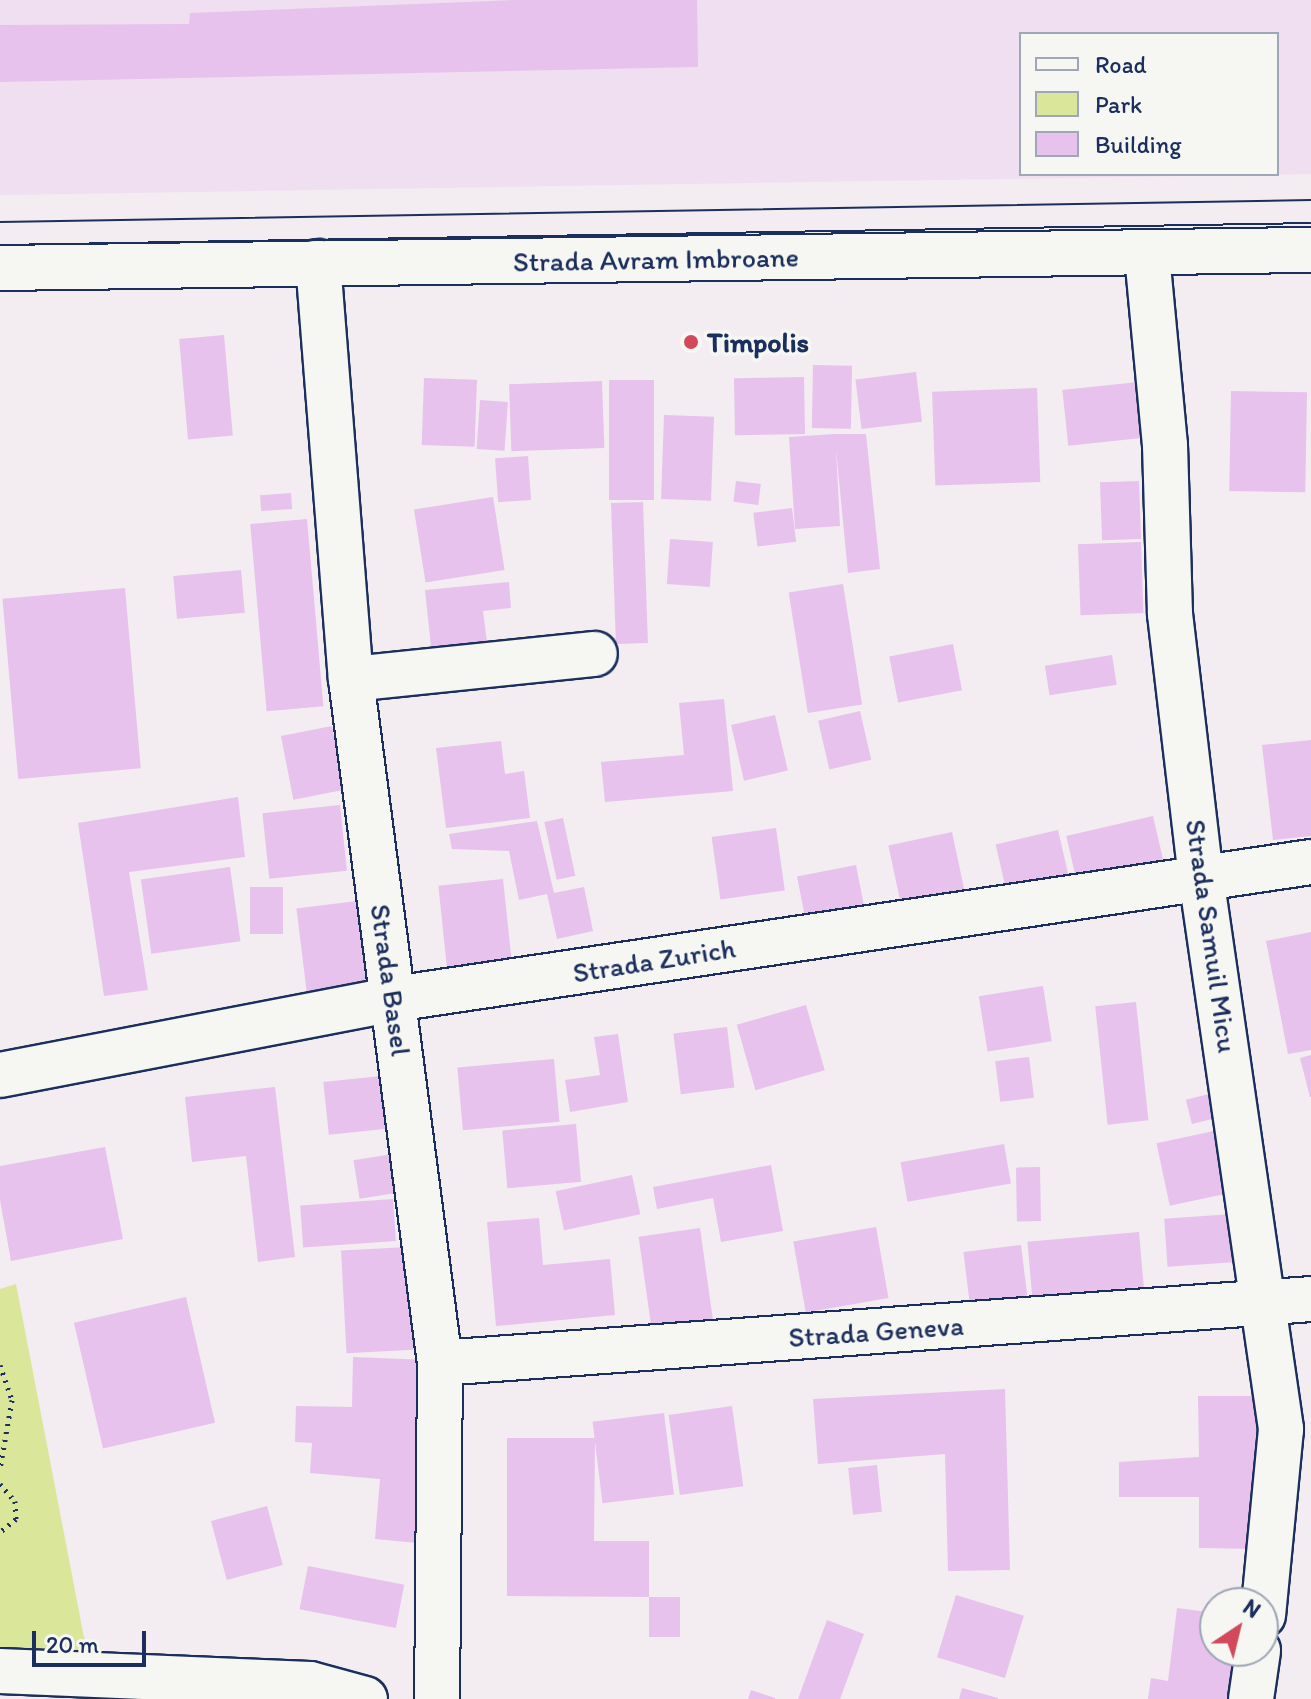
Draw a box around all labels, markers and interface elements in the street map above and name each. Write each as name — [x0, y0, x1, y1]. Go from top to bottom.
legend — [1019, 32, 1279, 176]
text: Road — [1095, 50, 1147, 79]
text: Park — [1095, 90, 1142, 119]
text: Building — [1095, 130, 1182, 159]
street label: Strada Avram Imbroane — [511, 240, 801, 278]
place label: Timpolis — [707, 325, 809, 359]
marker: Timpolis — [682, 333, 700, 351]
street label: Strada Samuil Micu — [1179, 817, 1245, 1055]
street label: Strada Basel — [364, 902, 418, 1058]
street label: Strada Zurich — [570, 931, 738, 989]
street label: Strada Geneva — [787, 1308, 965, 1354]
north arrow — [1199, 1587, 1279, 1667]
text: N — [1238, 1593, 1266, 1624]
scale bar — [36, 1615, 150, 1665]
text: 20 m — [46, 1630, 99, 1659]

